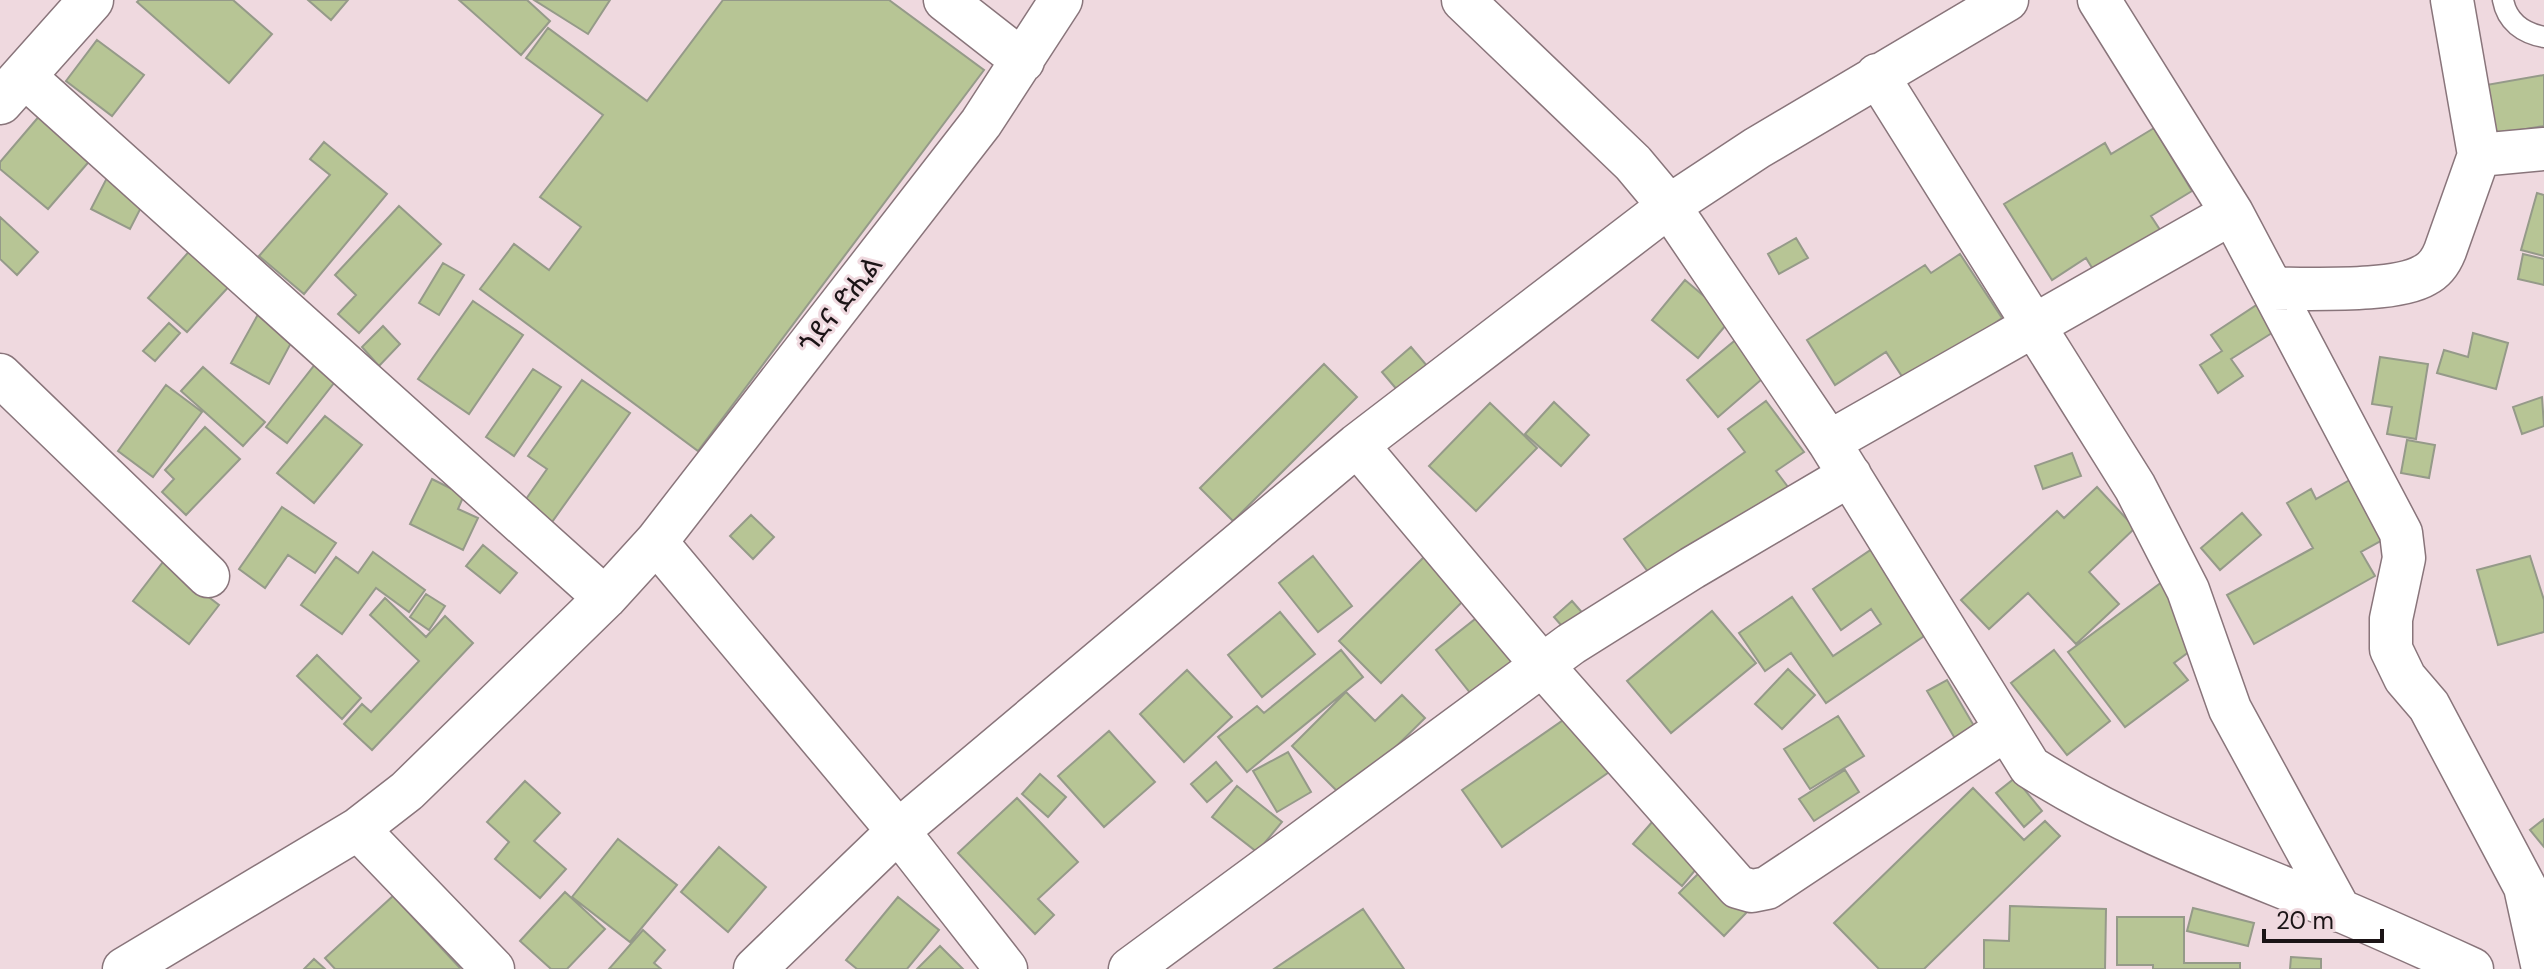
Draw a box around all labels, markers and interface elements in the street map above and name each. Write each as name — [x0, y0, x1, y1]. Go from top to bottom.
street label: ጎደና ድሒል — [790, 247, 891, 361]
scale bar — [2264, 893, 2382, 943]
text: 20 m — [2276, 905, 2334, 936]

